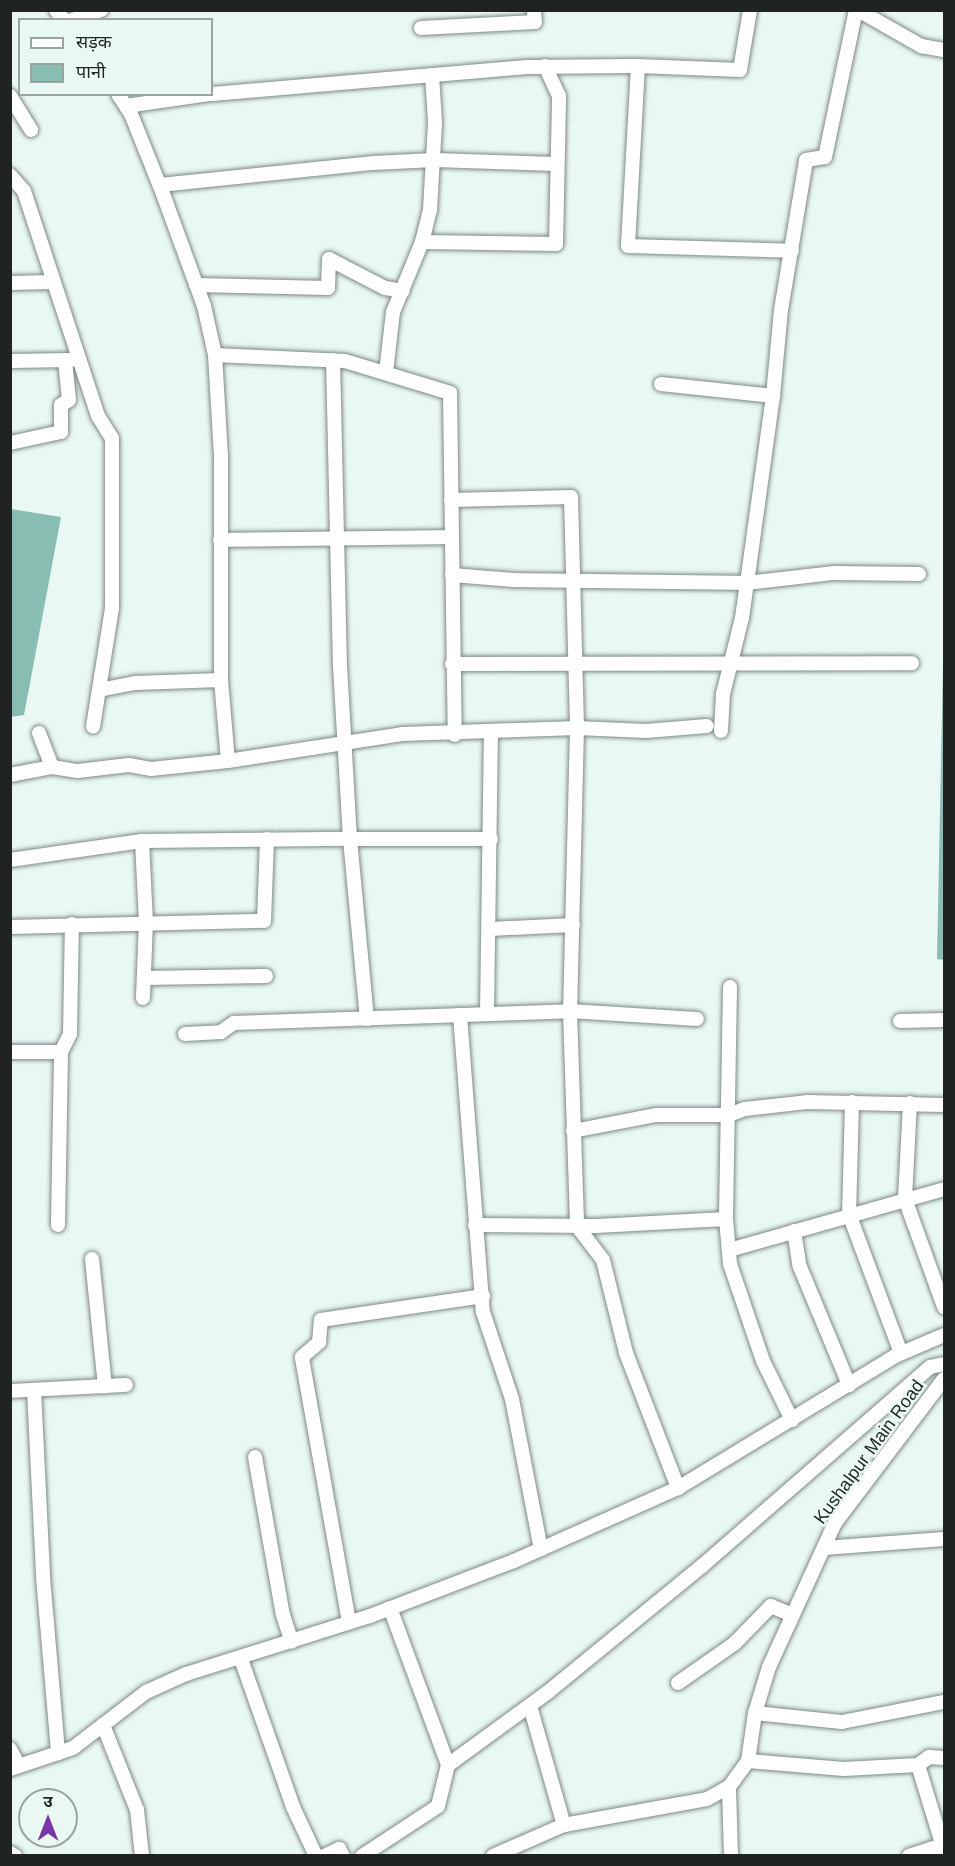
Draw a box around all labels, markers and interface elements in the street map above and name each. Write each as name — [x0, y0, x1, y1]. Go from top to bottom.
legend — [18, 18, 213, 96]
text: सड़क — [76, 32, 112, 52]
text: पानी — [76, 62, 106, 82]
street label: Kushalpur Main Road — [809, 1376, 929, 1528]
north arrow — [18, 1788, 78, 1848]
text: उ — [43, 1793, 53, 1810]

